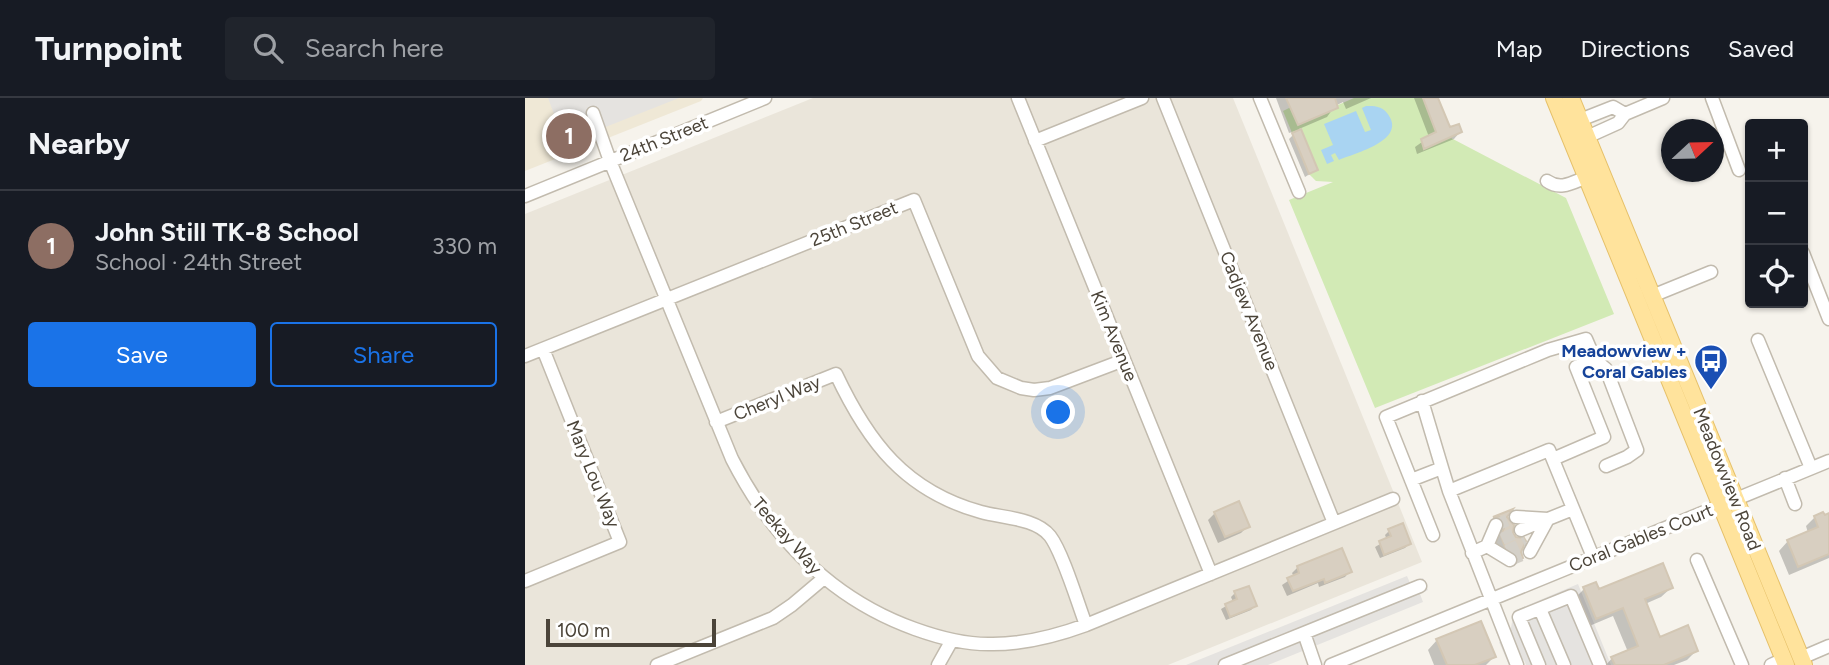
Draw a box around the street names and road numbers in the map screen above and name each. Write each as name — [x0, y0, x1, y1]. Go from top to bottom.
street label: 24th Street — [617, 111, 711, 167]
street label: 25th Street — [807, 196, 901, 251]
street label: Cadjew Avenue — [1215, 248, 1283, 374]
street label: Kim Avenue — [1086, 287, 1142, 385]
street label: Cheryl Way — [730, 370, 824, 425]
street label: Meadowview Road — [1688, 404, 1766, 554]
street label: Mary Lou Way — [561, 417, 625, 531]
street label: Teekay Way — [748, 493, 827, 579]
street label: Coral Gables Court — [1566, 499, 1716, 577]

